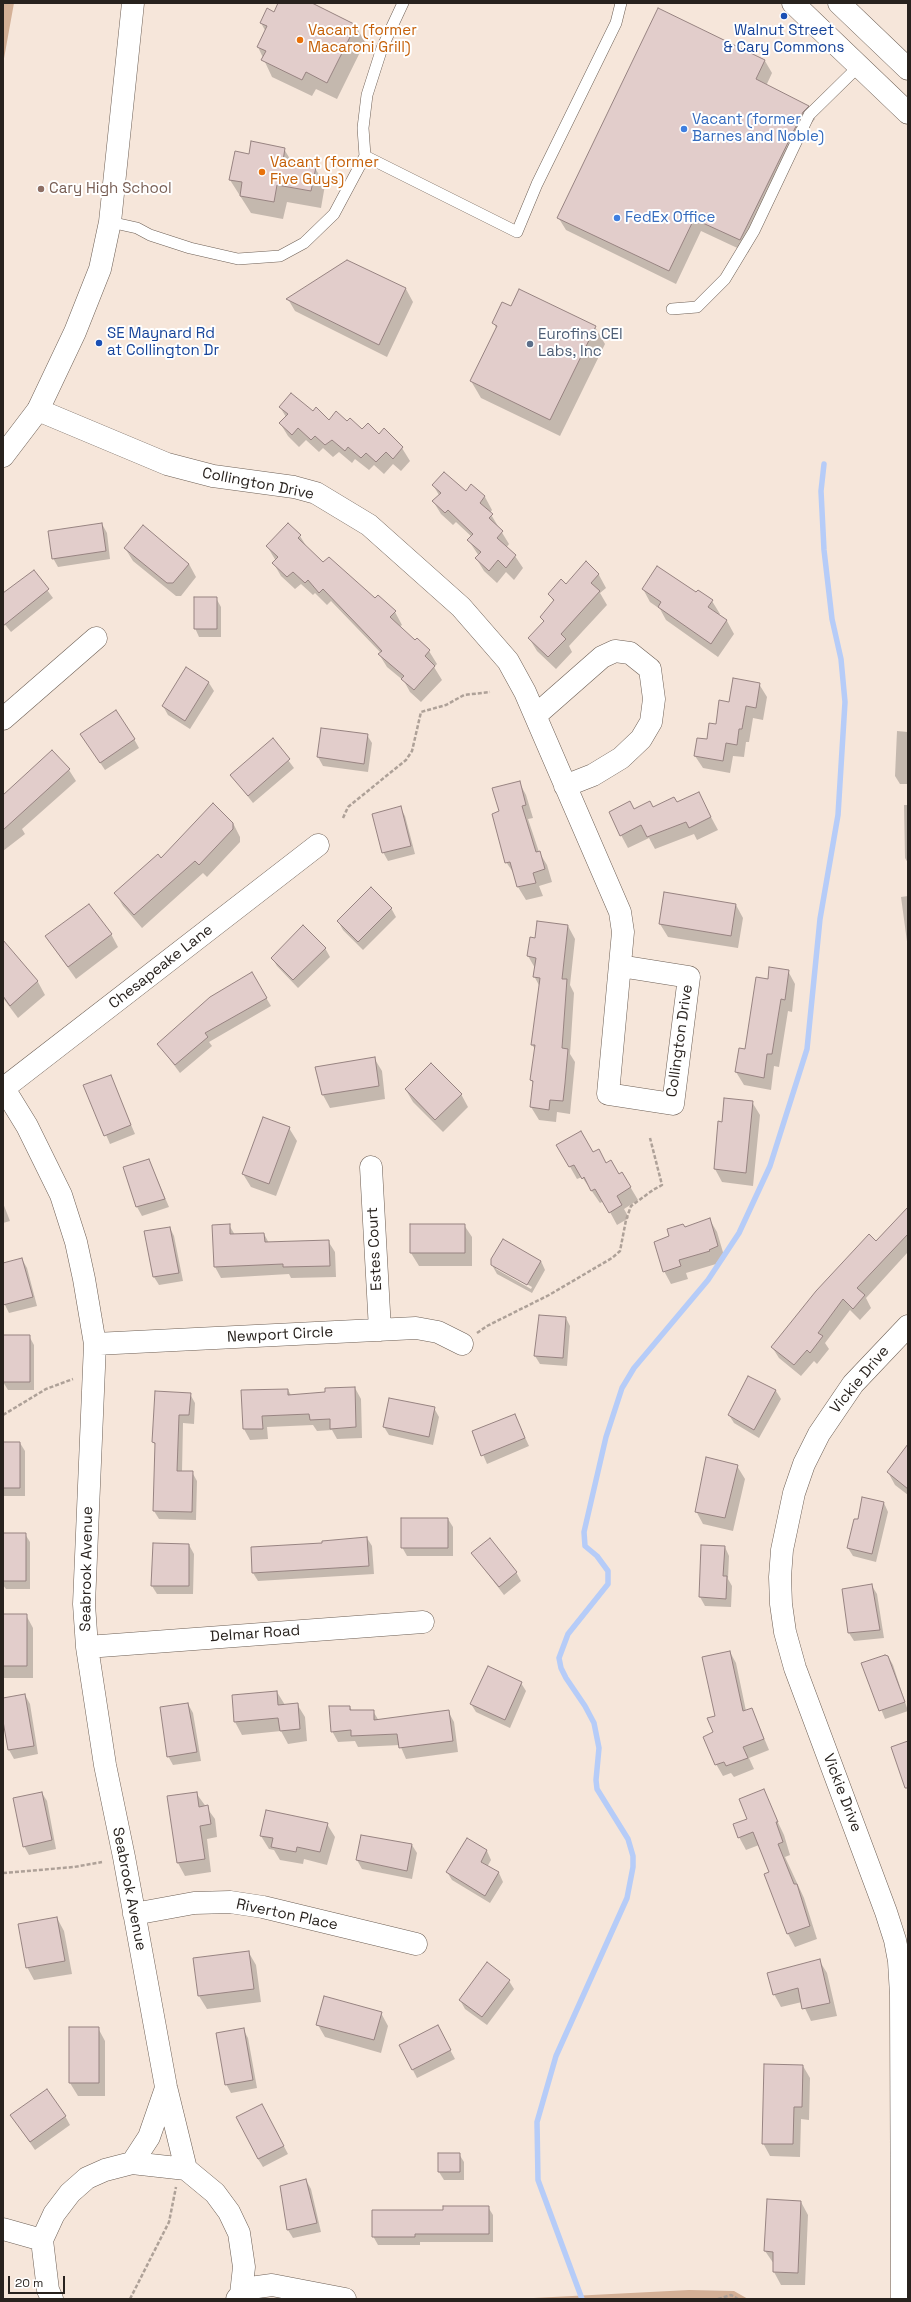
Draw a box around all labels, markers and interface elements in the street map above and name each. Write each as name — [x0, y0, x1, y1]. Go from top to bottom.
marker: Walnut Street & Cary Commons — [779, 11, 789, 21]
place label: Vacant (former Macaroni Grill) — [308, 22, 417, 57]
place label: Walnut Street & Cary Commons — [724, 22, 844, 57]
marker: Vacant (former Macaroni Grill) — [295, 35, 305, 45]
place label: Vacant (former Barnes and Noble) — [692, 111, 824, 146]
marker: Vacant (former Barnes and Noble) — [679, 124, 689, 134]
place label: Vacant (former Five Guys) — [270, 154, 379, 189]
marker: Vacant (former Five Guys) — [257, 167, 267, 177]
place label: Cary High School — [49, 180, 172, 198]
marker: Cary High School — [36, 184, 46, 194]
place label: FedEx Office — [625, 209, 715, 227]
marker: FedEx Office — [612, 213, 622, 223]
place label: SE Maynard Rd at Collington Dr — [107, 325, 219, 360]
place label: Eurofins CEI Labs, Inc — [538, 326, 623, 361]
marker: SE Maynard Rd at Collington Dr — [94, 338, 104, 348]
marker: Eurofins CEI Labs, Inc — [525, 339, 535, 349]
street label: Collington Drive — [201, 464, 315, 504]
street label: Chesapeake Lane — [106, 921, 216, 1013]
street label: Collington Drive — [663, 983, 697, 1099]
street label: Estes Court — [364, 1207, 386, 1291]
street label: Newport Circle — [226, 1323, 334, 1347]
street label: Vickie Drive — [827, 1343, 893, 1417]
street label: Seabrook Avenue — [77, 1506, 97, 1632]
street label: Delmar Road — [209, 1622, 301, 1646]
street label: Vickie Drive — [819, 1751, 865, 1835]
street label: Seabrook Avenue — [108, 1826, 150, 1952]
street label: Riverton Place — [235, 1895, 339, 1935]
scale bar — [10, 2268, 67, 2294]
text: 20 m — [15, 2275, 43, 2291]

